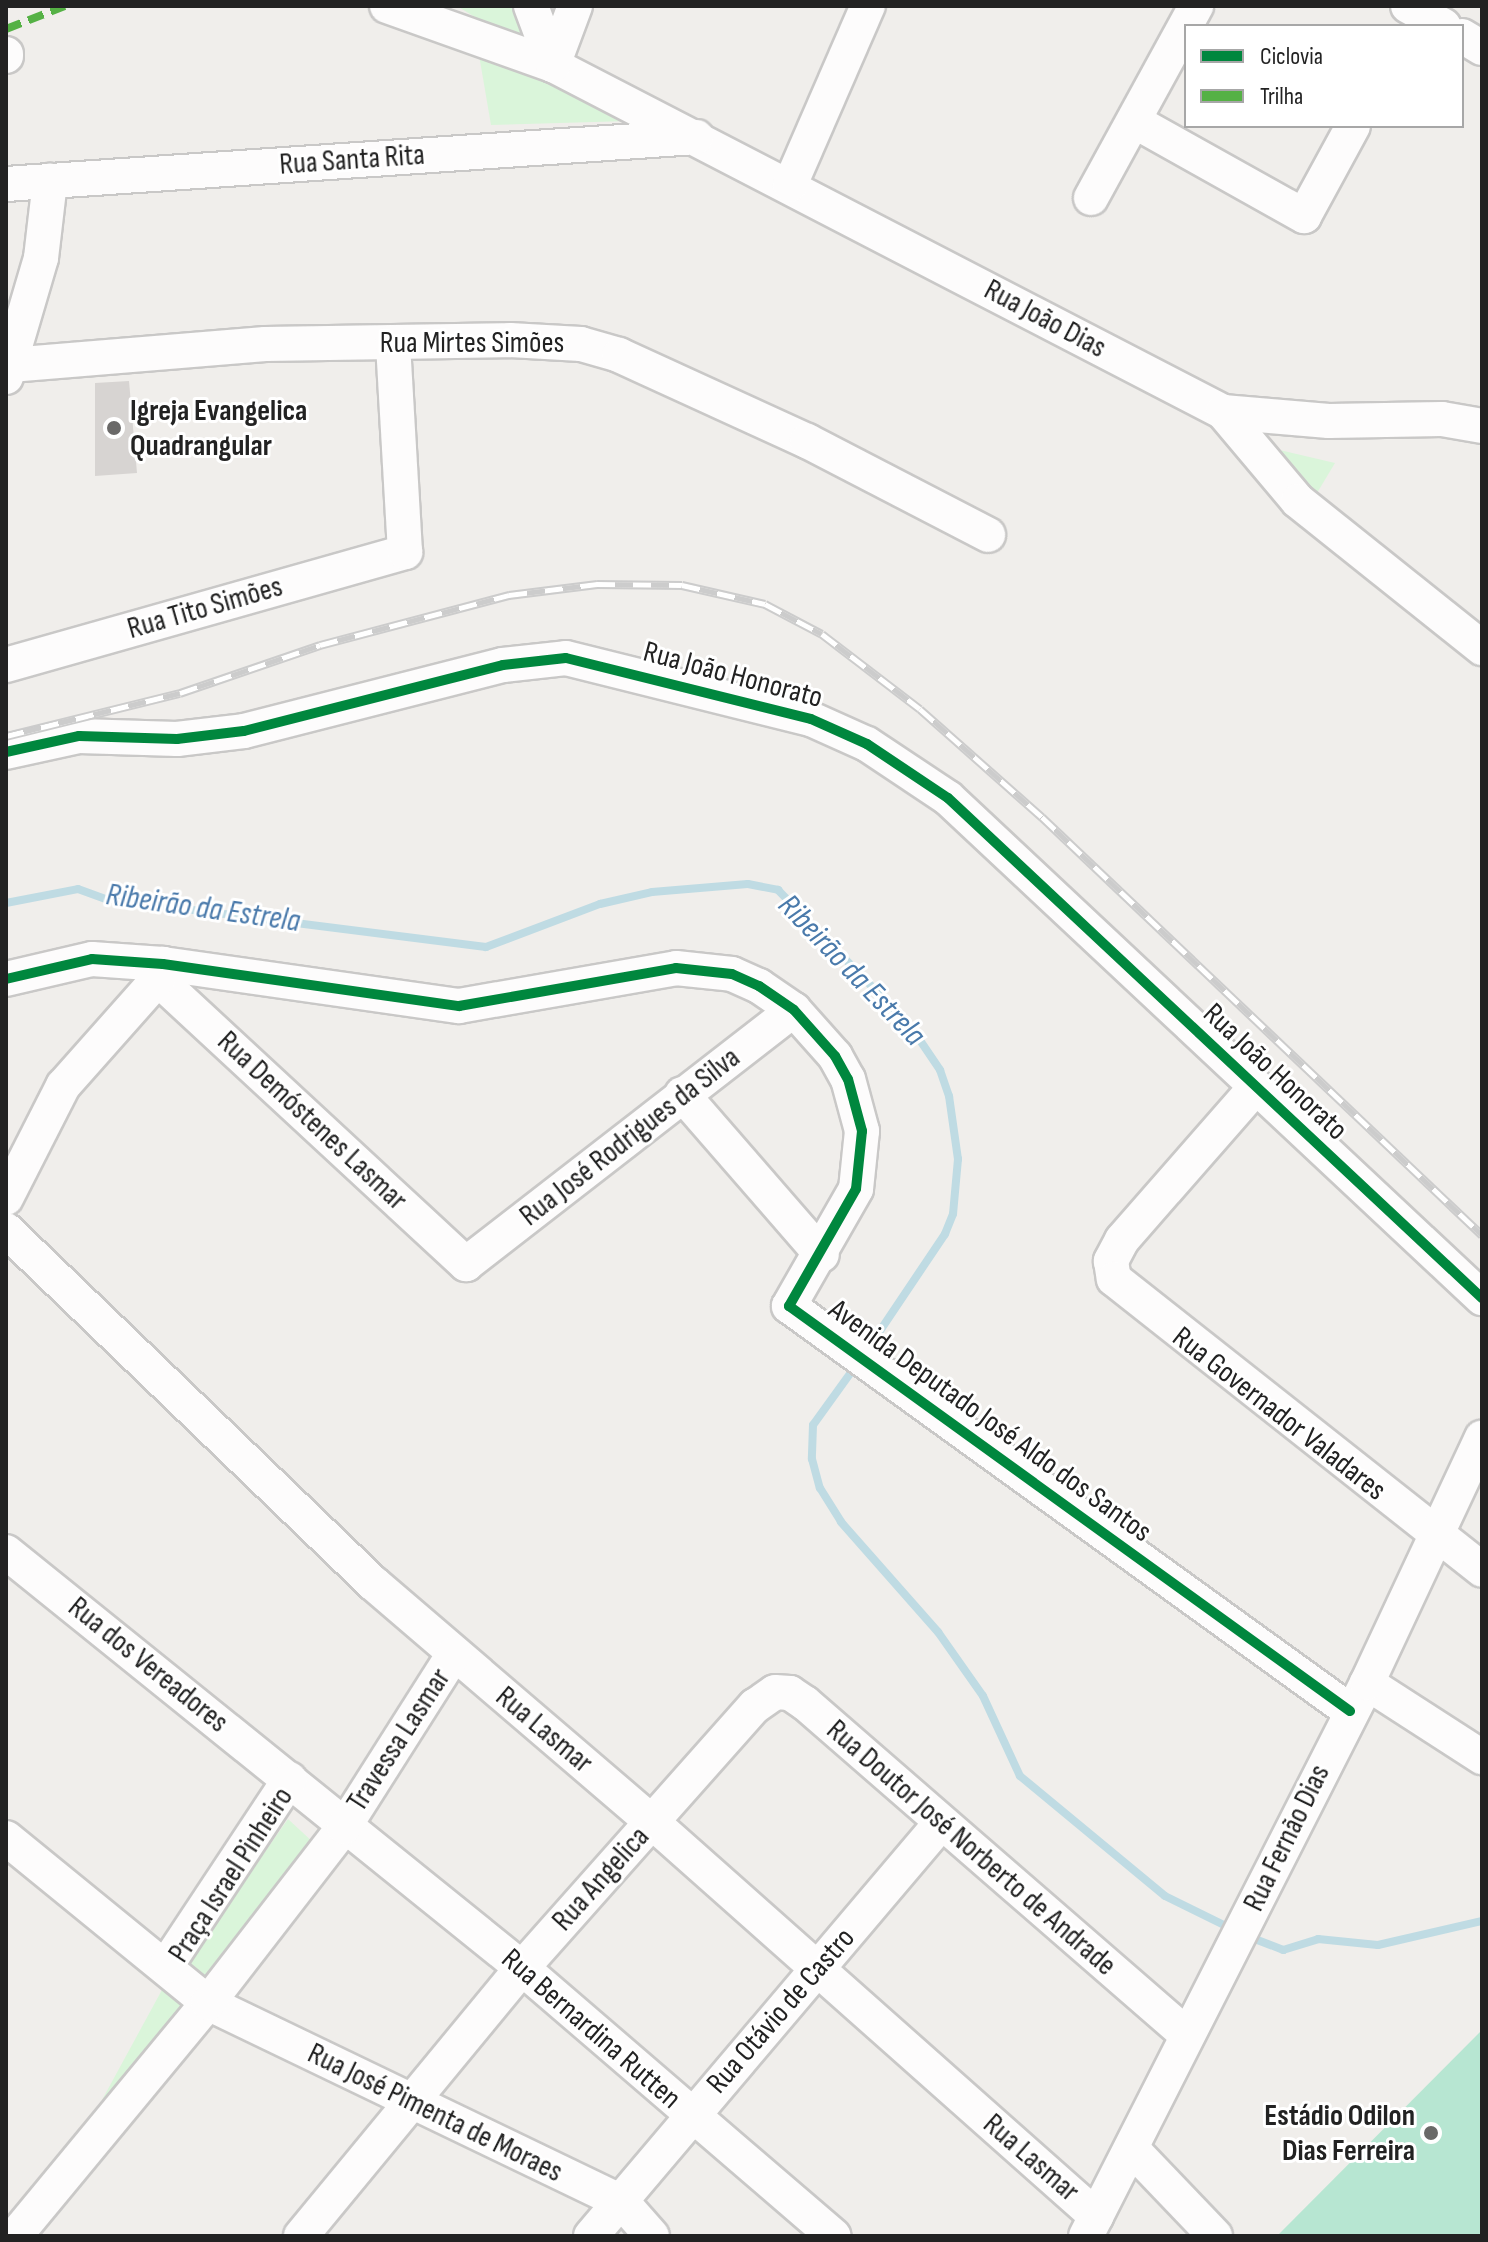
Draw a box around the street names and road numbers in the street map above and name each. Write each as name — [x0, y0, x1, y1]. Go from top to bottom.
street label: Rua Santa Rita — [278, 137, 426, 183]
street label: Rua João Dias — [978, 272, 1112, 366]
street label: Rua Mirtes Simões — [380, 325, 564, 361]
street label: Rua Tito Simões — [123, 569, 287, 647]
street label: Rua João Honorato — [639, 634, 827, 716]
street label: Rua João Honorato — [1195, 996, 1355, 1148]
street label: Rua Demóstenes Lasmar — [210, 1024, 414, 1218]
street label: Rua José Rodrigues da Silva — [513, 1040, 747, 1234]
street label: Avenida Deputado José Aldo dos Santos — [822, 1292, 1158, 1550]
street label: Rua Governador Valadares — [1165, 1319, 1393, 1509]
street label: Rua dos Vereadores — [61, 1589, 235, 1741]
street label: Travessa Lasmar — [339, 1662, 459, 1818]
street label: Rua Lasmar — [488, 1679, 600, 1781]
street label: Rua Doutor José Norberto de Andrade — [819, 1712, 1123, 1984]
street label: Rua Fernão Dias — [1236, 1759, 1338, 1917]
street label: Praça Israel Pinheiro — [161, 1781, 301, 1969]
street label: Rua Angelica — [545, 1819, 657, 1939]
street label: Rua Otávio de Castro — [699, 1921, 863, 2101]
street label: Rua Bernardina Rutten — [494, 1941, 688, 2117]
street label: Rua José Pimenta de Moraes — [302, 2036, 568, 2190]
street label: Rua Lasmar — [976, 2107, 1086, 2209]

